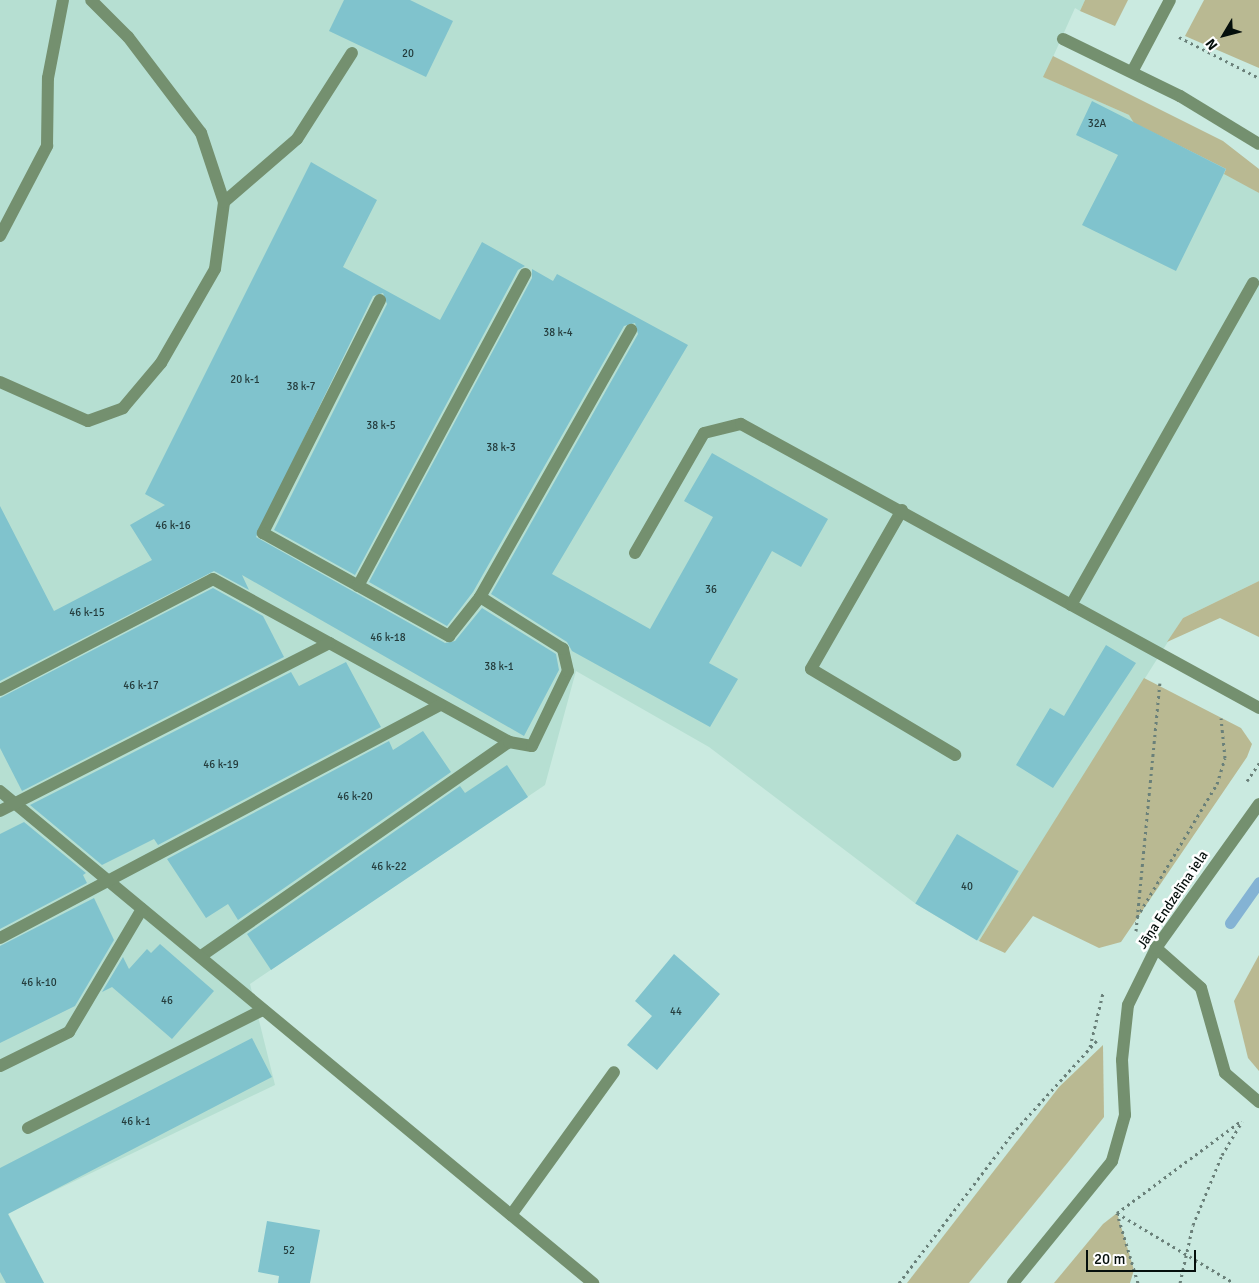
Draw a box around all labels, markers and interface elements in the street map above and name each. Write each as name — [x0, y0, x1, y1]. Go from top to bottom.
north arrow — [1199, 10, 1249, 60]
text: N — [1202, 35, 1221, 53]
house number: 20 — [402, 47, 414, 61]
house number: 32A — [1088, 117, 1106, 131]
house number: 38 k-4 — [543, 326, 573, 340]
house number: 20 k-1 — [230, 373, 260, 387]
house number: 38 k-7 — [287, 380, 315, 394]
house number: 38 k-5 — [366, 419, 396, 433]
house number: 38 k-3 — [486, 441, 516, 455]
house number: 46 k-16 — [155, 519, 191, 533]
house number: 36 — [705, 583, 717, 597]
house number: 46 k-15 — [69, 606, 105, 620]
house number: 46 k-18 — [370, 631, 406, 645]
house number: 38 k-1 — [484, 660, 514, 674]
house number: 46 k-17 — [123, 679, 159, 693]
house number: 46 k-19 — [203, 758, 239, 772]
house number: 46 k-20 — [337, 790, 373, 804]
street label: Jāņa Endzelīna iela — [1134, 848, 1212, 952]
house number: 46 k-22 — [371, 860, 407, 874]
house number: 40 — [961, 880, 973, 894]
house number: 46 k-10 — [21, 976, 57, 990]
house number: 46 — [161, 994, 173, 1008]
house number: 44 — [670, 1005, 682, 1019]
house number: 46 k-1 — [121, 1115, 151, 1129]
scale bar — [1089, 1240, 1199, 1272]
house number: 52 — [283, 1244, 295, 1258]
text: 20 m — [1094, 1250, 1125, 1268]

